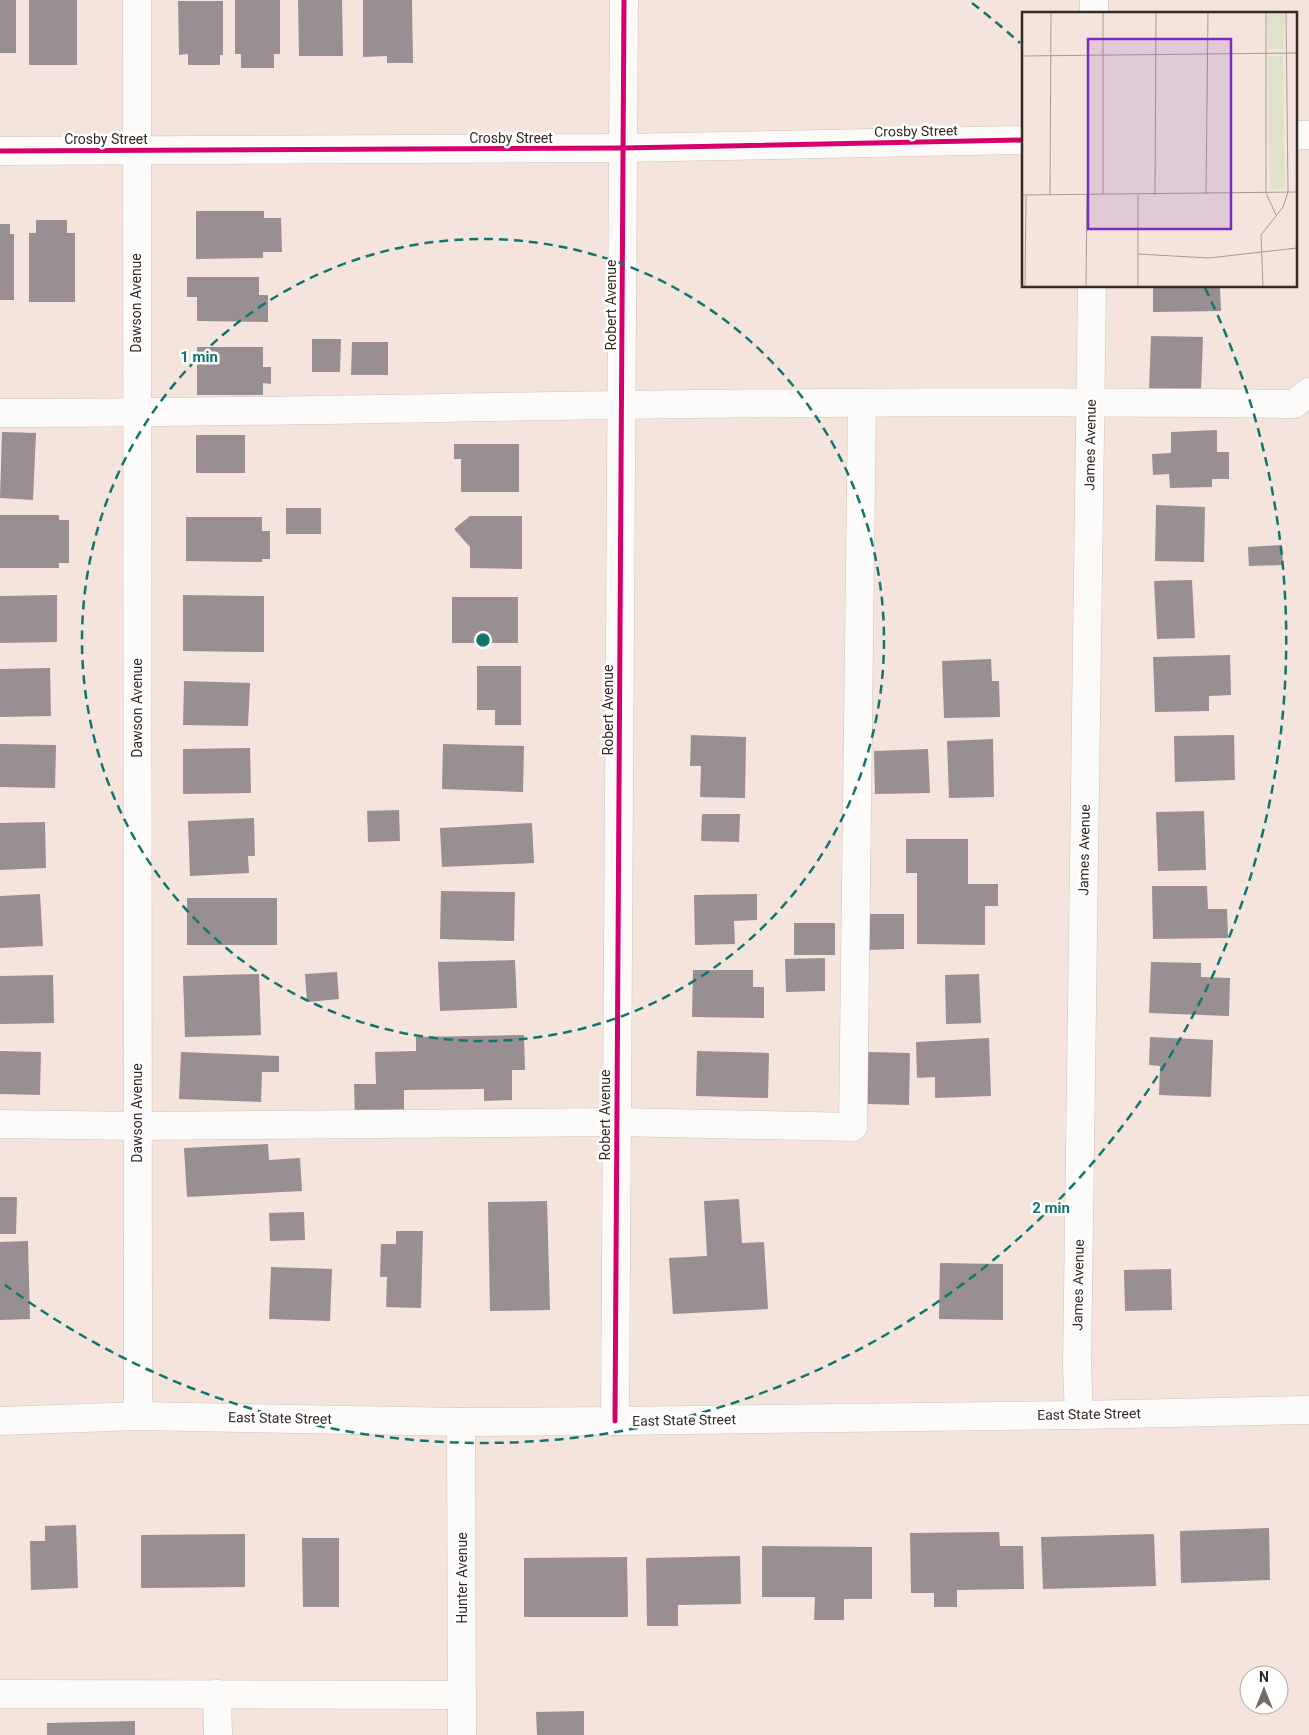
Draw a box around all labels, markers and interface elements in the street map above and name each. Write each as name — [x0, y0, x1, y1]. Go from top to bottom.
inset map — [1022, 12, 1296, 288]
street label: Crosby Street — [874, 122, 958, 140]
street label: Crosby Street — [469, 130, 553, 146]
street label: Crosby Street — [64, 131, 148, 147]
street label: Dawson Avenue — [128, 253, 144, 353]
street label: Robert Avenue — [603, 260, 619, 350]
text: 1 min — [180, 348, 218, 366]
street label: James Avenue — [1081, 399, 1099, 491]
centre of rings — [474, 631, 492, 649]
street label: Dawson Avenue — [129, 658, 145, 758]
street label: Robert Avenue — [600, 665, 616, 755]
street label: James Avenue — [1075, 804, 1093, 896]
street label: Dawson Avenue — [129, 1063, 145, 1163]
street label: Robert Avenue — [597, 1070, 613, 1160]
text: 2 min — [1032, 1199, 1070, 1217]
street label: James Avenue — [1069, 1239, 1087, 1331]
street label: East State Street — [1037, 1405, 1141, 1423]
street label: East State Street — [228, 1409, 332, 1427]
street label: East State Street — [632, 1411, 736, 1429]
street label: Hunter Avenue — [454, 1532, 470, 1624]
north arrow — [1239, 1665, 1289, 1715]
text: N — [1259, 1669, 1269, 1685]

